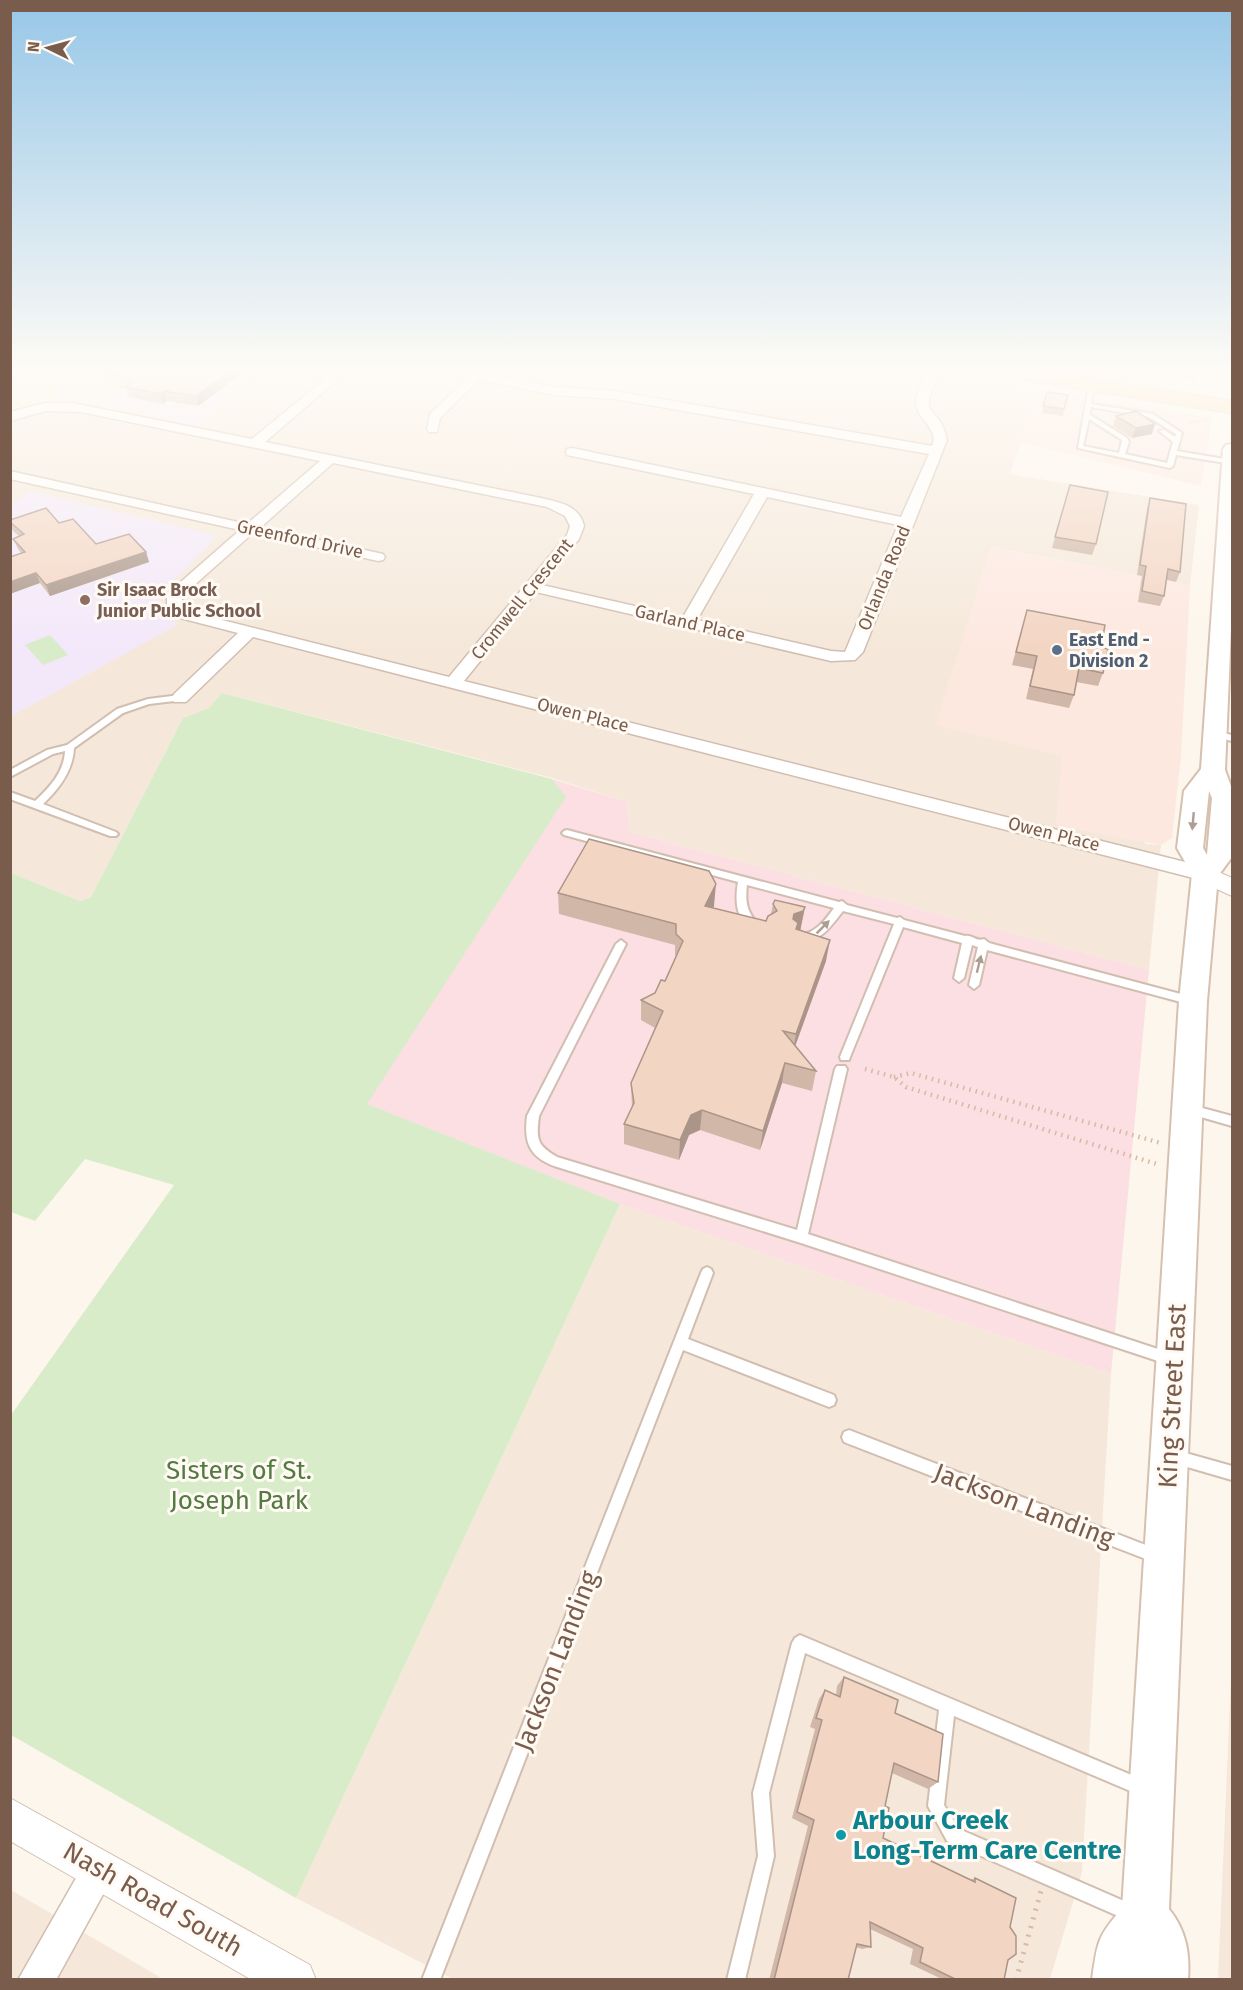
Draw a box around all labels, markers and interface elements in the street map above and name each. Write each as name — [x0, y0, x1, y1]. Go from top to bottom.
north arrow — [18, 18, 78, 78]
text: N — [24, 41, 43, 53]
street label: Greenford Drive — [235, 515, 365, 563]
street label: Orlanda Road — [853, 522, 915, 634]
street label: Cromwell Crescent — [466, 534, 578, 664]
place label: Sir Isaac Brock Junior Public School — [96, 579, 261, 622]
marker: Sir Isaac Brock Junior Public School — [78, 593, 92, 607]
street label: Garland Place — [633, 600, 747, 646]
place label: East End - Division 2 — [1069, 629, 1150, 672]
marker: East End - Division 2 — [1050, 643, 1064, 657]
street label: Owen Place — [535, 693, 631, 737]
one-way arrow — [1188, 811, 1198, 830]
street label: Owen Place — [1006, 812, 1102, 856]
one-way arrow — [815, 921, 829, 935]
one-way arrow — [975, 955, 984, 973]
street label: King Street East — [1152, 1302, 1193, 1489]
park label: Sisters of St. Joseph Park — [166, 1455, 312, 1516]
street label: Jackson Landing — [929, 1457, 1119, 1554]
street label: Jackson Landing — [508, 1566, 605, 1756]
place label: Arbour Creek Long-Term Care Centre — [852, 1805, 1122, 1866]
marker: Arbour Creek Long-Term Care Centre — [834, 1828, 848, 1842]
street label: Nash Road South — [58, 1836, 248, 1963]

